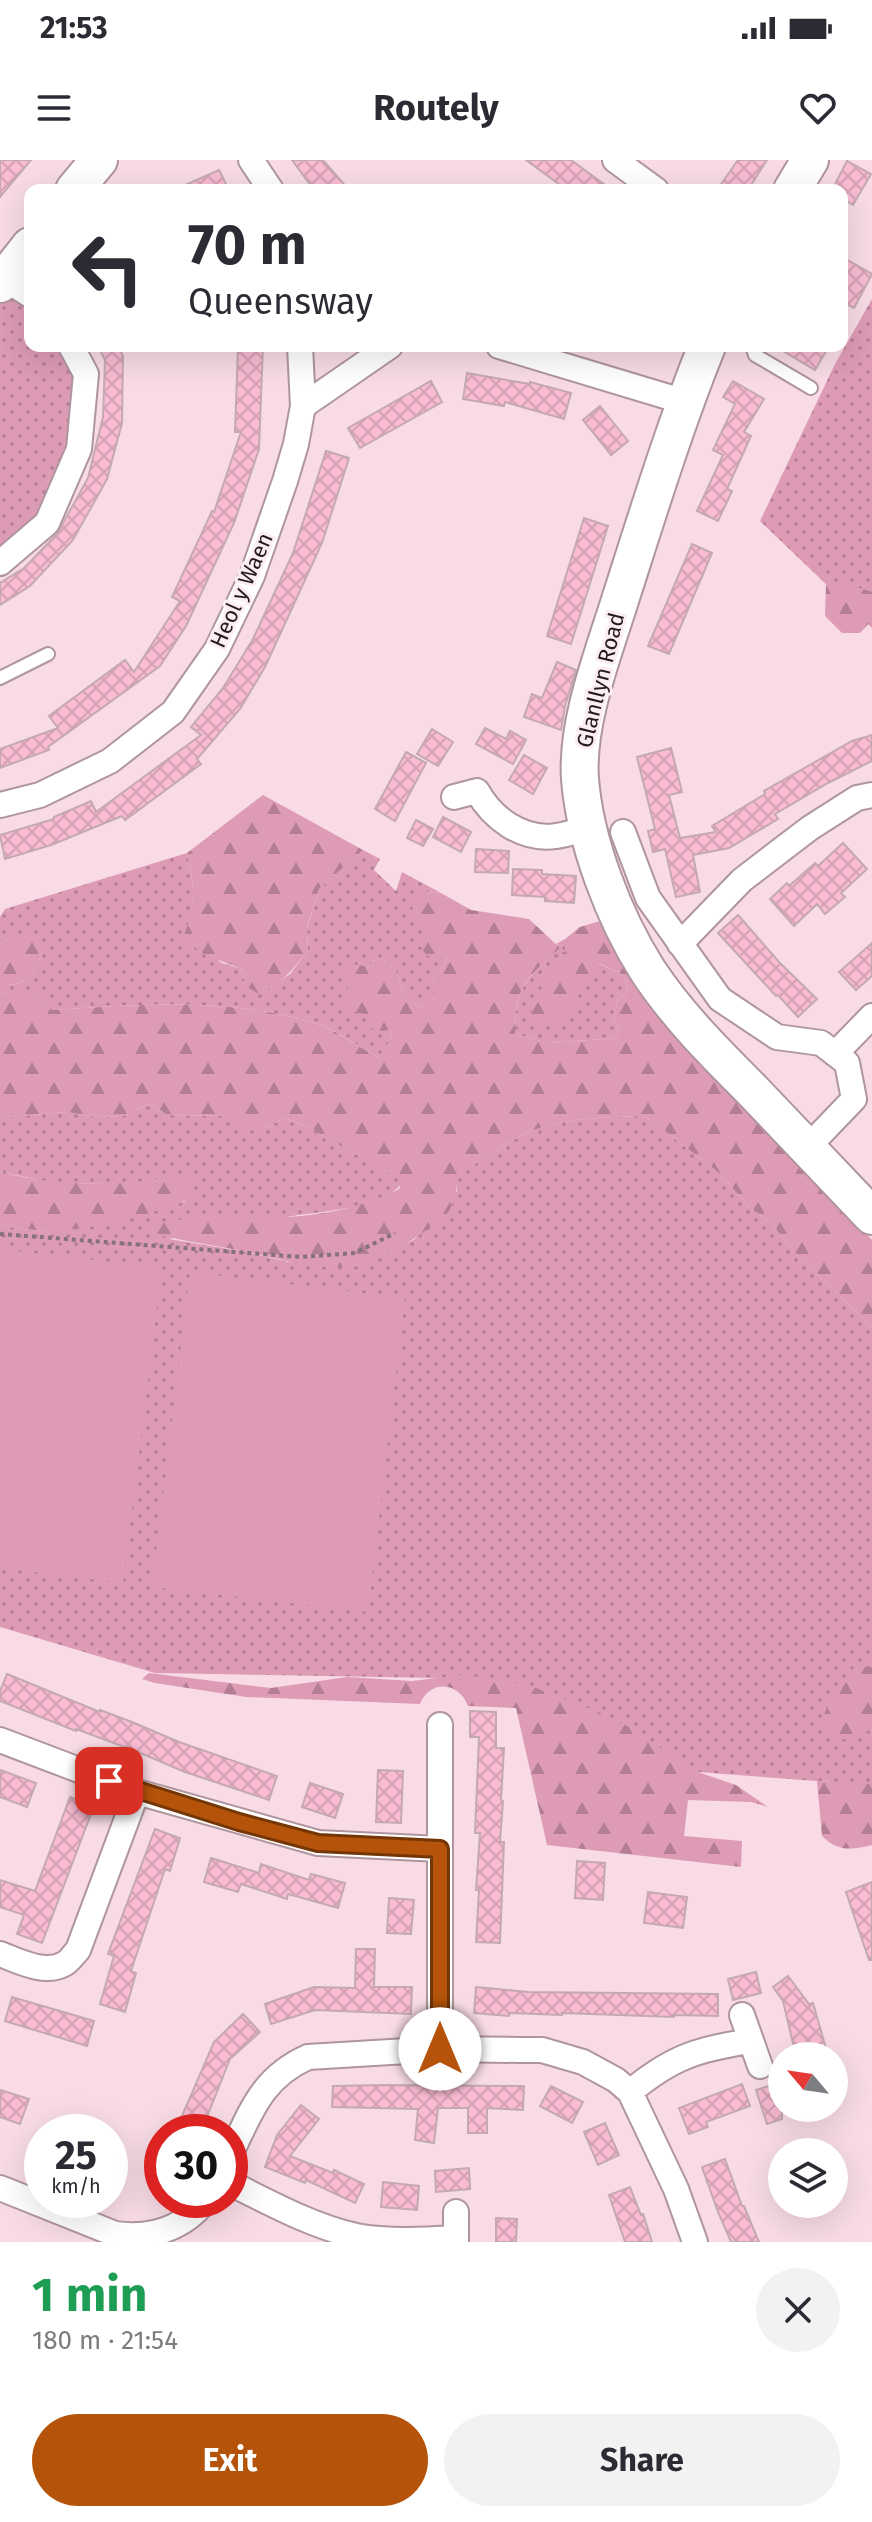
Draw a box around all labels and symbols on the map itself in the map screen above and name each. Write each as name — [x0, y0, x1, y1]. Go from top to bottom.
street label: Heol y Waen — [204, 528, 279, 652]
street label: Glanllyn Road — [571, 610, 630, 750]
pin — [75, 1747, 143, 1815]
position arrow — [398, 2007, 482, 2091]
north arrow — [768, 2042, 848, 2122]
speed limit sign: 30 — [144, 2114, 248, 2218]

